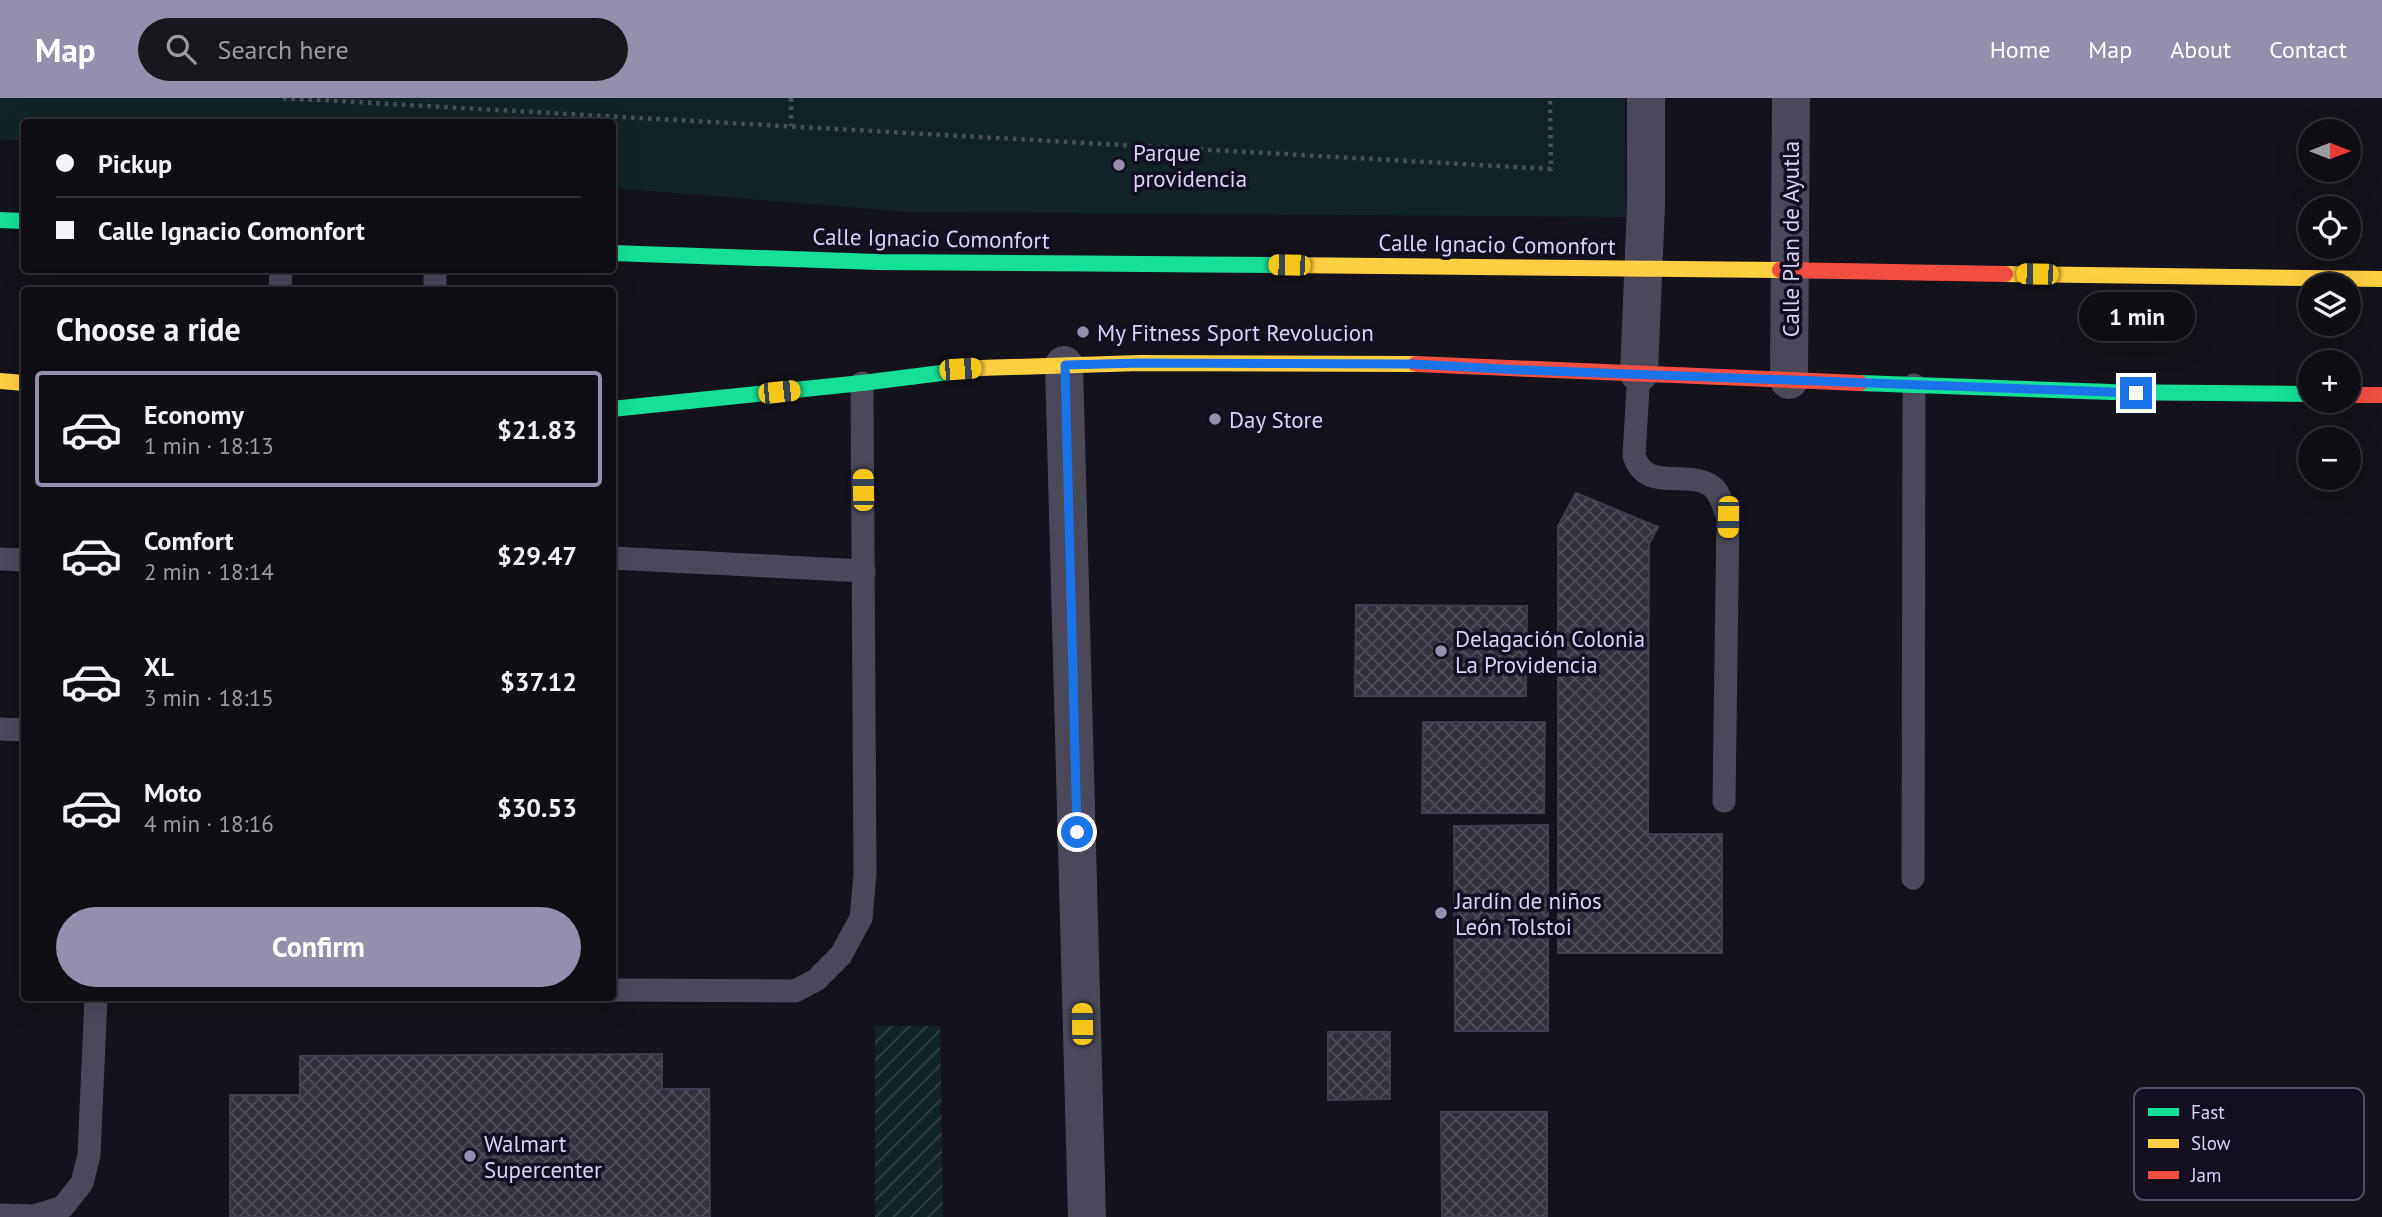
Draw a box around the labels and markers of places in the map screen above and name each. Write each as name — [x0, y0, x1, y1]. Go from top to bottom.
place label: Parque providencia — [1133, 138, 1247, 193]
marker: Parque providencia — [1111, 157, 1127, 173]
place label: My Fitness Sport Revolucion — [1097, 318, 1374, 347]
marker: My Fitness Sport Revolucion — [1075, 324, 1091, 340]
place label: Day Store — [1229, 405, 1323, 434]
marker: Day Store — [1207, 411, 1223, 427]
place label: Delagación Colonia La Providencia — [1455, 624, 1645, 679]
marker: Delagación Colonia La Providencia — [1433, 643, 1449, 659]
place label: Jardín de niños León Tolstoi — [1454, 886, 1602, 941]
marker: Jardín de niños León Tolstoi — [1433, 905, 1449, 921]
place label: Walmart Supercenter — [484, 1129, 602, 1184]
marker: Walmart Supercenter — [462, 1148, 478, 1164]

